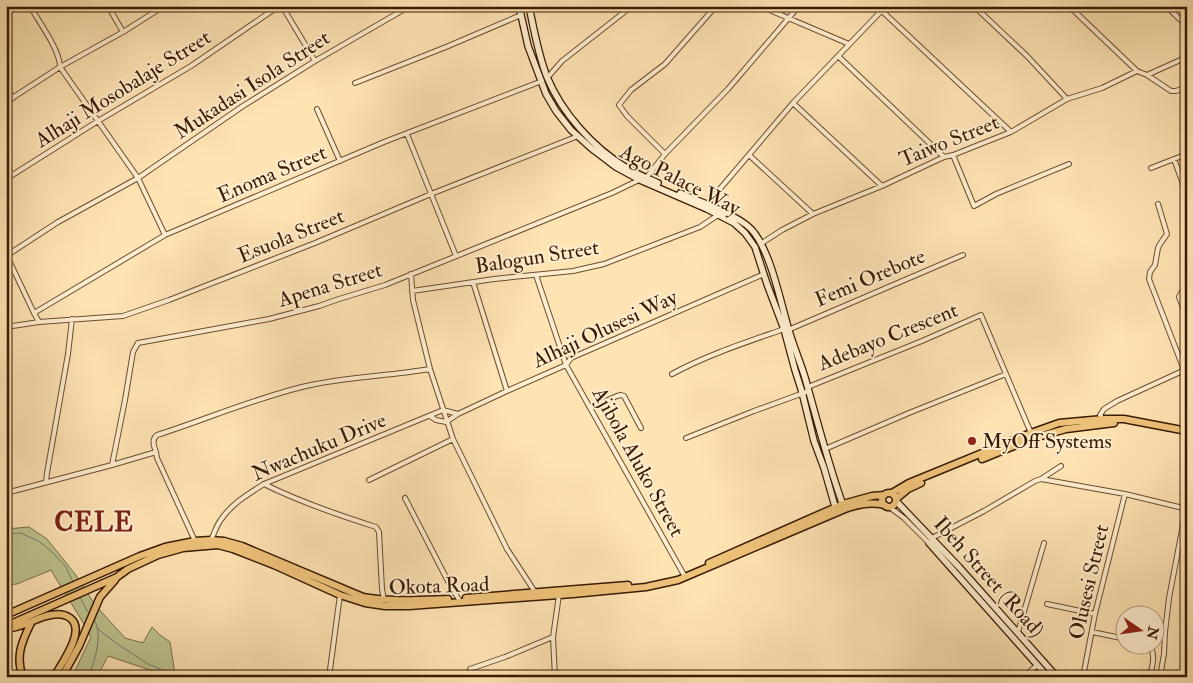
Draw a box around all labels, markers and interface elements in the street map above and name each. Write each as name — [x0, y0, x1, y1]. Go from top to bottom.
street label: Alhaji Mosobalaje Street — [29, 24, 216, 155]
street label: Mukadasi Isola Street — [169, 24, 335, 145]
street label: Taiwo Street — [895, 109, 1003, 173]
street label: Ago Palace Way — [614, 138, 745, 222]
street label: Enoma Street — [213, 139, 331, 209]
street label: Esuola Street — [234, 202, 348, 270]
street label: Balogun Street — [473, 234, 601, 280]
street label: Femi Orebote — [811, 243, 929, 313]
street label: Apena Street — [274, 256, 385, 314]
street label: Alhaji Olusesi Way — [527, 283, 682, 375]
street label: Adebayo Crescent — [813, 297, 962, 378]
street label: Ajibola Aluko Street — [585, 382, 690, 542]
street label: Nwachuku Drive — [248, 406, 390, 487]
place label: MyOff Systems — [982, 428, 1112, 455]
marker: MyOff Systems — [966, 435, 978, 447]
district label: CELE — [54, 507, 134, 539]
street label: Ibeh Street (Road) — [928, 511, 1050, 643]
street label: Olusesi Street — [1063, 522, 1115, 642]
street label: Okota Road — [388, 571, 490, 601]
north arrow — [1116, 606, 1166, 656]
text: N — [1142, 624, 1162, 641]

